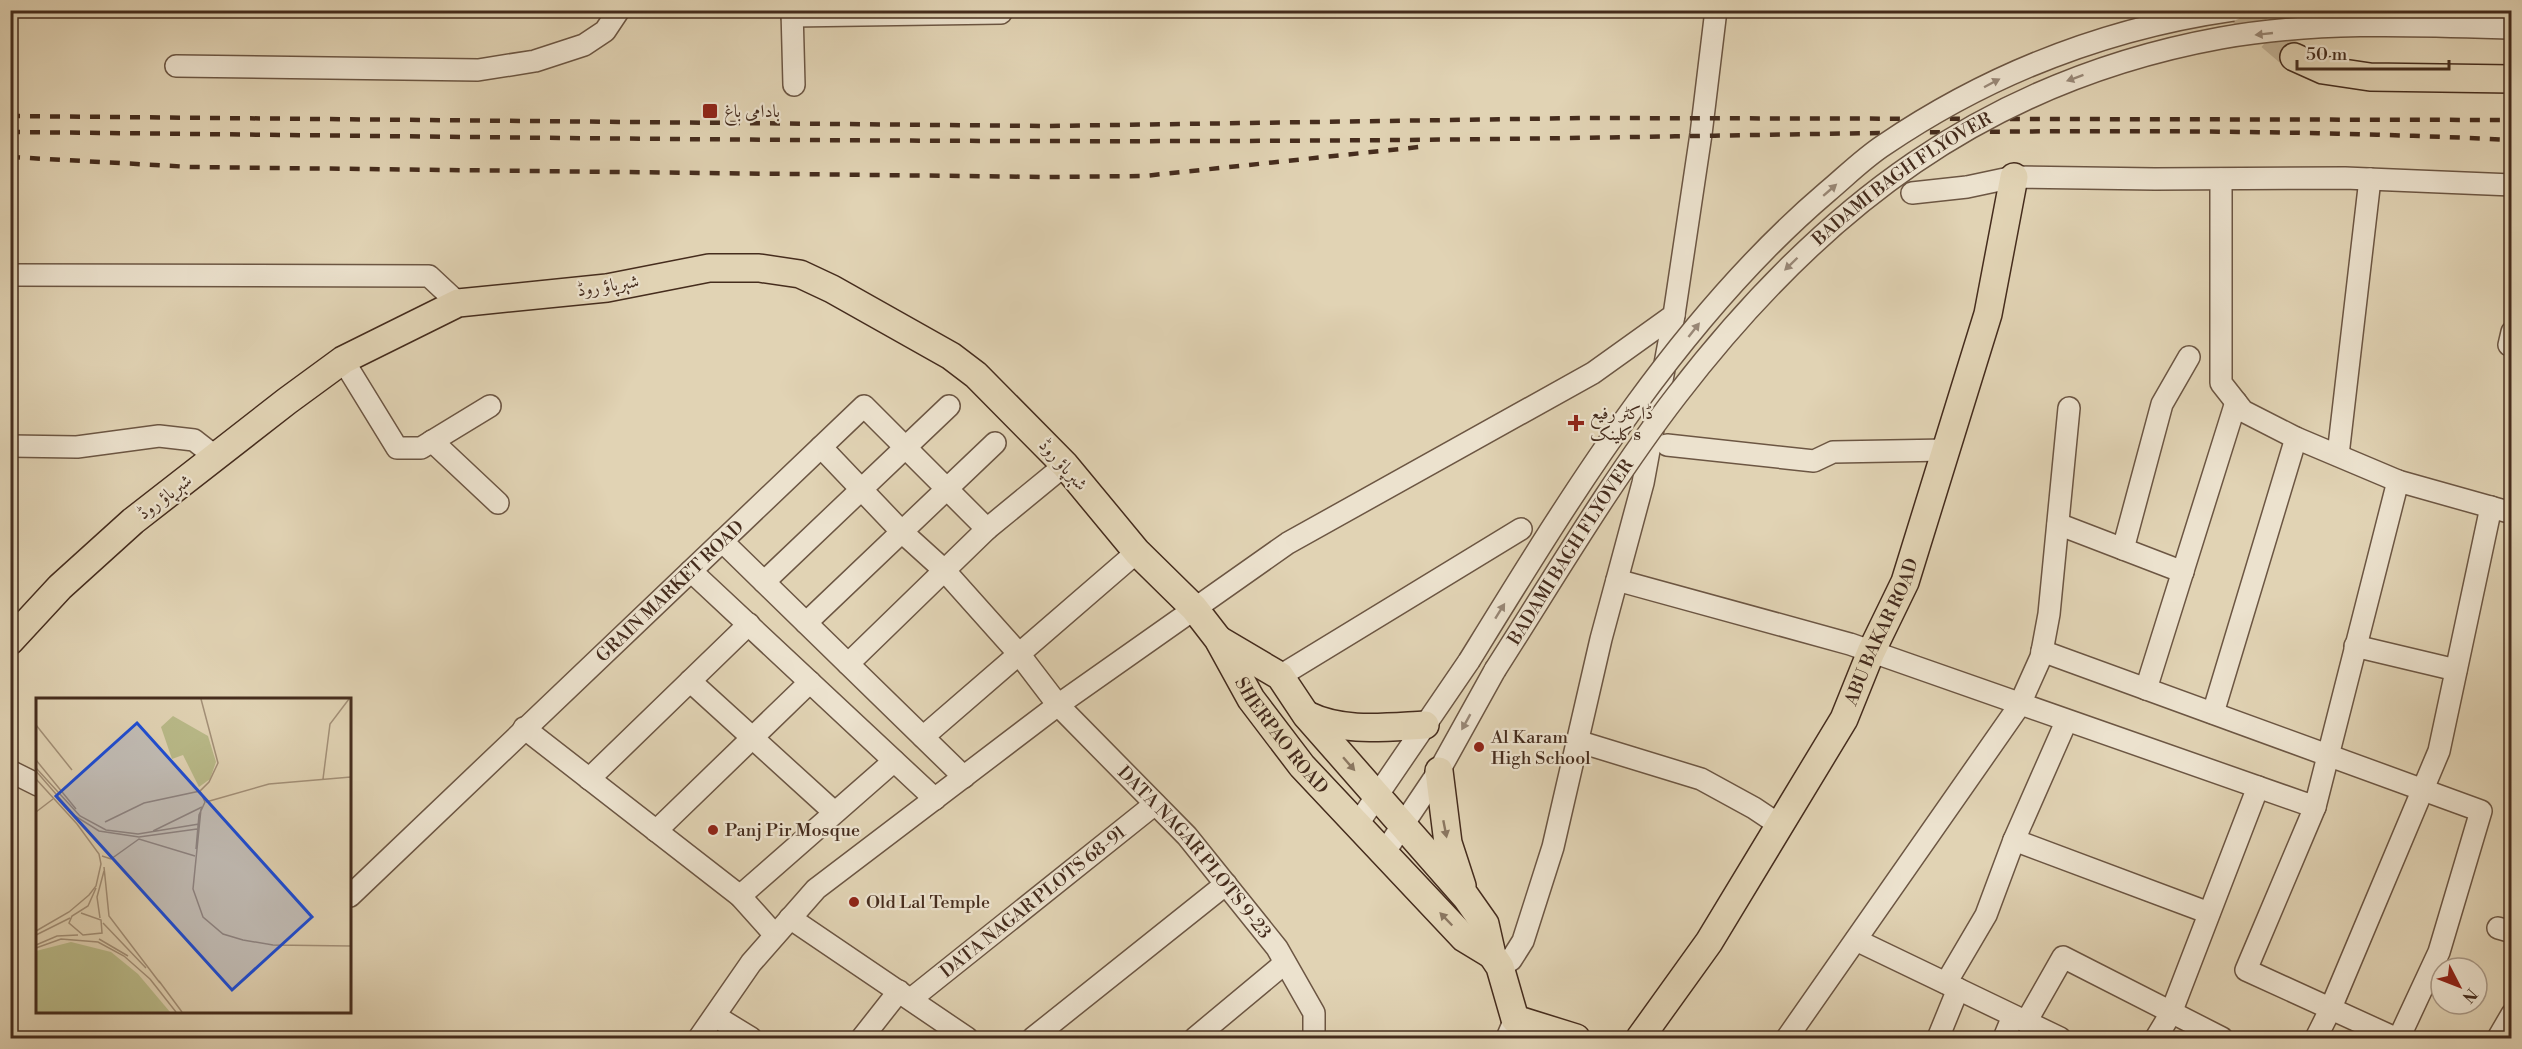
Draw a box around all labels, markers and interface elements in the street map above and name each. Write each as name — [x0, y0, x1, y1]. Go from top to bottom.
one-way arrow — [2255, 29, 2274, 38]
scale bar — [2297, 33, 2448, 71]
text: 50 m — [2306, 43, 2348, 66]
one-way arrow — [2066, 74, 2084, 84]
one-way arrow — [1984, 78, 2001, 88]
place label: بادامی باغ — [724, 100, 780, 126]
marker: بادامی باغ — [701, 102, 719, 120]
street label: BADAMI BAGH FLYOVER — [1807, 107, 1996, 251]
one-way arrow — [1822, 184, 1837, 197]
one-way arrow — [1784, 257, 1799, 271]
street label: شېرپاؤ روڈ — [575, 270, 641, 303]
one-way arrow — [1688, 322, 1700, 337]
place label: ڈاکٹر رفیع کلینکs — [1590, 402, 1653, 446]
marker: ڈاکٹر رفیع کلینکs — [1567, 414, 1585, 432]
street label: شېرپاؤ روڈ — [1033, 434, 1092, 497]
street label: BADAMI BAGH FLYOVER — [1502, 454, 1639, 650]
street label: شېرپاؤ روڈ — [133, 469, 197, 526]
street label: GRAIN MARKET ROAD — [591, 515, 749, 667]
street label: ABU BAKAR ROAD — [1839, 555, 1923, 710]
one-way arrow — [1494, 603, 1505, 619]
street label: SHERPAO ROAD — [1230, 673, 1334, 799]
inset map — [36, 698, 351, 1013]
one-way arrow — [1461, 713, 1471, 730]
place label: Al Karam High School — [1490, 726, 1591, 770]
marker: Al Karam High School — [1472, 740, 1486, 754]
one-way arrow — [1343, 756, 1356, 772]
street label: DATA NAGAR PLOTS 9-23 — [1113, 761, 1276, 943]
place label: Panj Pir Mosque — [725, 819, 860, 842]
one-way arrow — [1441, 819, 1450, 838]
street label: DATA NAGAR PLOTS 68-91 — [935, 820, 1131, 983]
marker: Panj Pir Mosque — [706, 823, 720, 837]
place label: Old Lal Temple — [866, 891, 990, 914]
marker: Old Lal Temple — [847, 895, 861, 909]
one-way arrow — [1439, 912, 1453, 927]
north arrow — [2429, 956, 2489, 1016]
text: N — [2458, 984, 2481, 1007]

